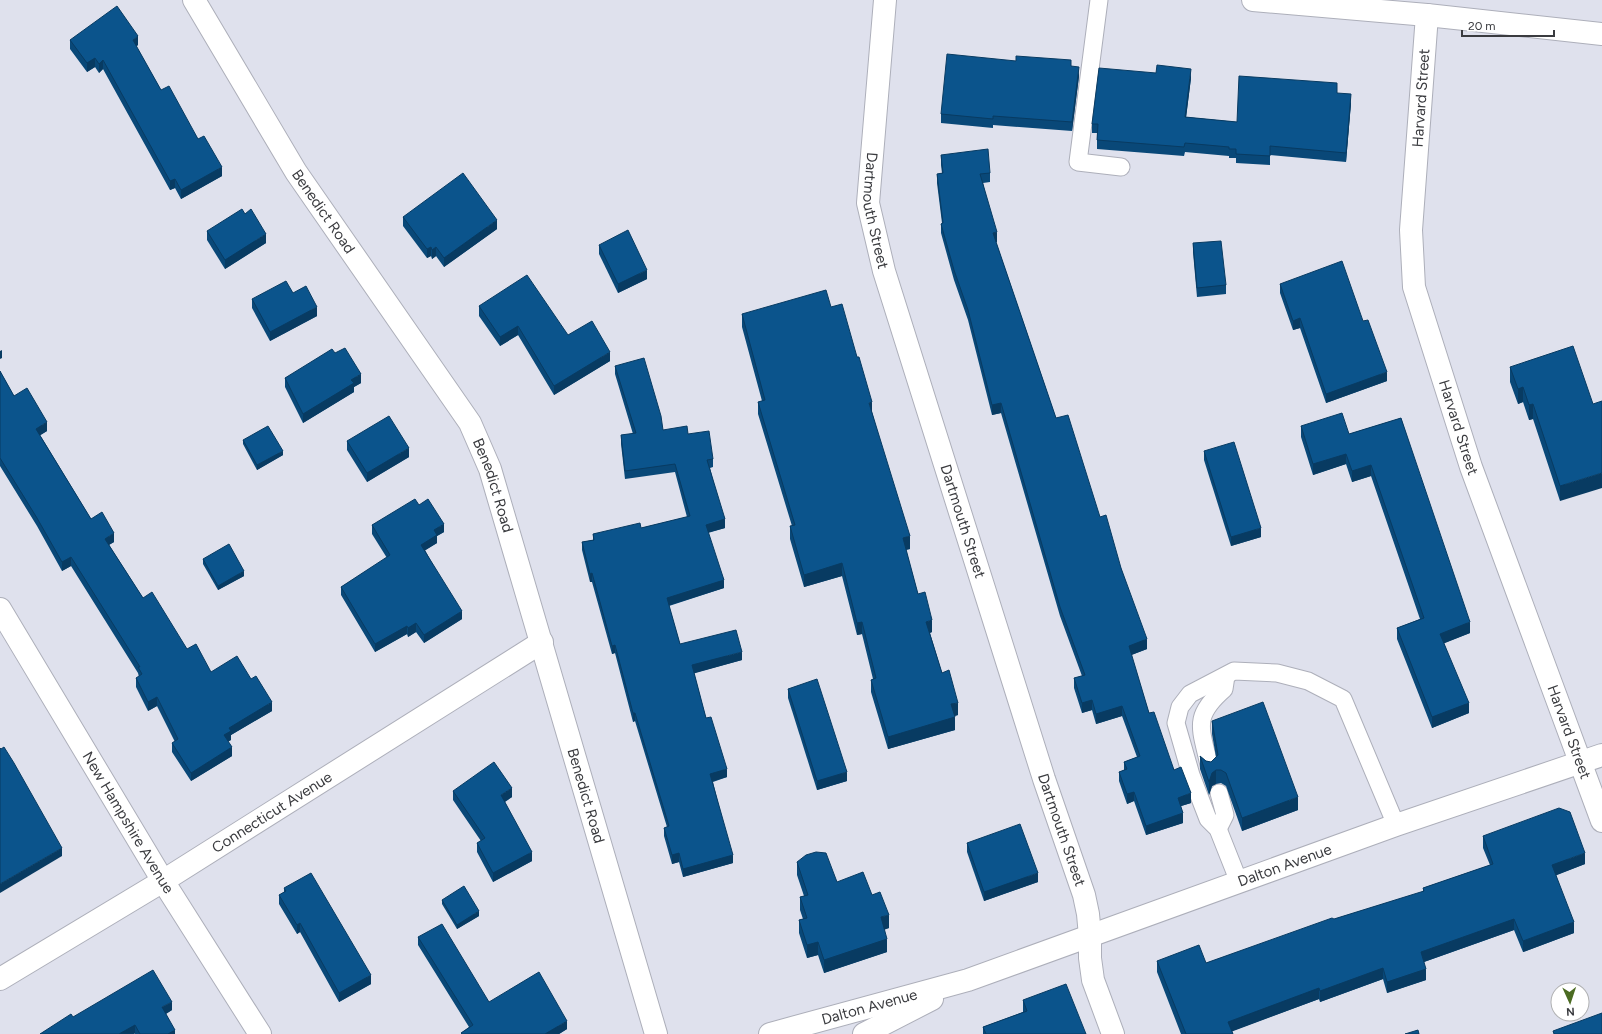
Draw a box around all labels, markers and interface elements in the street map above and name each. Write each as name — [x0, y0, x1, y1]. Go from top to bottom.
scale bar — [1462, 12, 1554, 38]
text: 20 m — [1468, 19, 1496, 33]
street label: Harvard Street — [1409, 48, 1433, 148]
street label: Dartmouth Street — [859, 152, 892, 271]
street label: Benedict Road — [288, 166, 359, 257]
street label: Harvard Street — [1435, 378, 1482, 478]
street label: Benedict Road — [469, 435, 517, 534]
street label: Dartmouth Street — [936, 462, 989, 581]
street label: Harvard Street — [1543, 682, 1595, 782]
street label: Benedict Road — [563, 746, 608, 845]
street label: New Hampshire Avenue — [79, 748, 178, 897]
street label: Connecticut Avenue — [209, 768, 335, 857]
street label: Dartmouth Street — [1034, 771, 1089, 889]
street label: Dalton Avenue — [1235, 840, 1334, 891]
north arrow — [1550, 982, 1590, 1022]
street label: Dalton Avenue — [819, 985, 919, 1029]
text: N — [1566, 1005, 1575, 1018]

